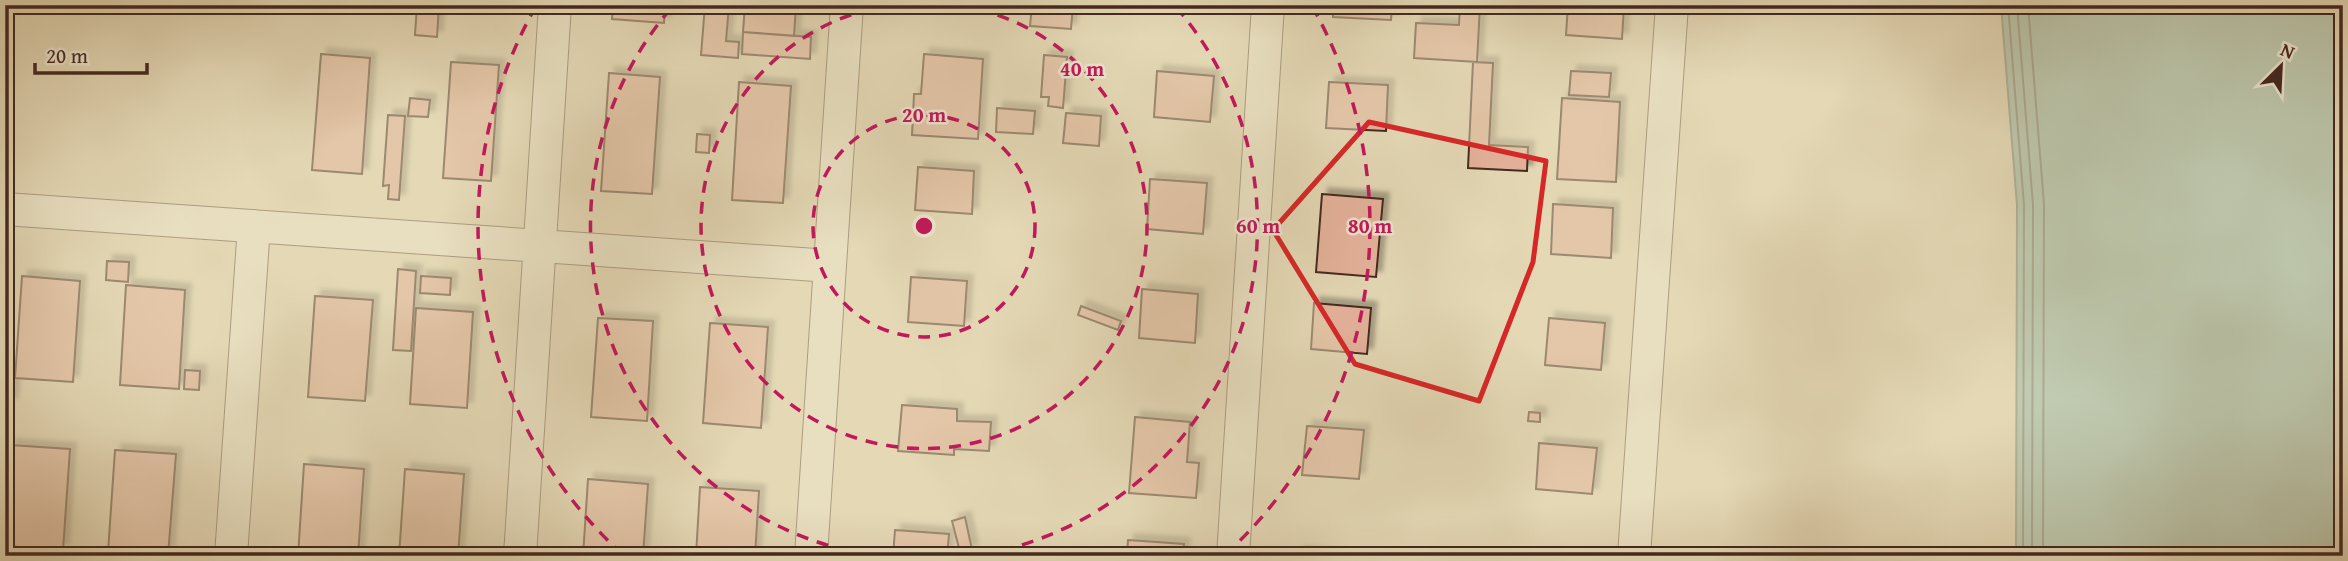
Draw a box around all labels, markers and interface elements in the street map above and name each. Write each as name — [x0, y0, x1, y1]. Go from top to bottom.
scale bar — [35, 32, 147, 76]
north arrow — [2246, 32, 2316, 102]
text: N — [2276, 35, 2300, 66]
text: 20 m — [46, 40, 88, 71]
text: 40 m — [1060, 53, 1104, 84]
text: 20 m — [902, 99, 946, 130]
text: 60 m — [1236, 210, 1280, 241]
text: 80 m — [1348, 210, 1392, 241]
centre of rings — [912, 214, 936, 238]

